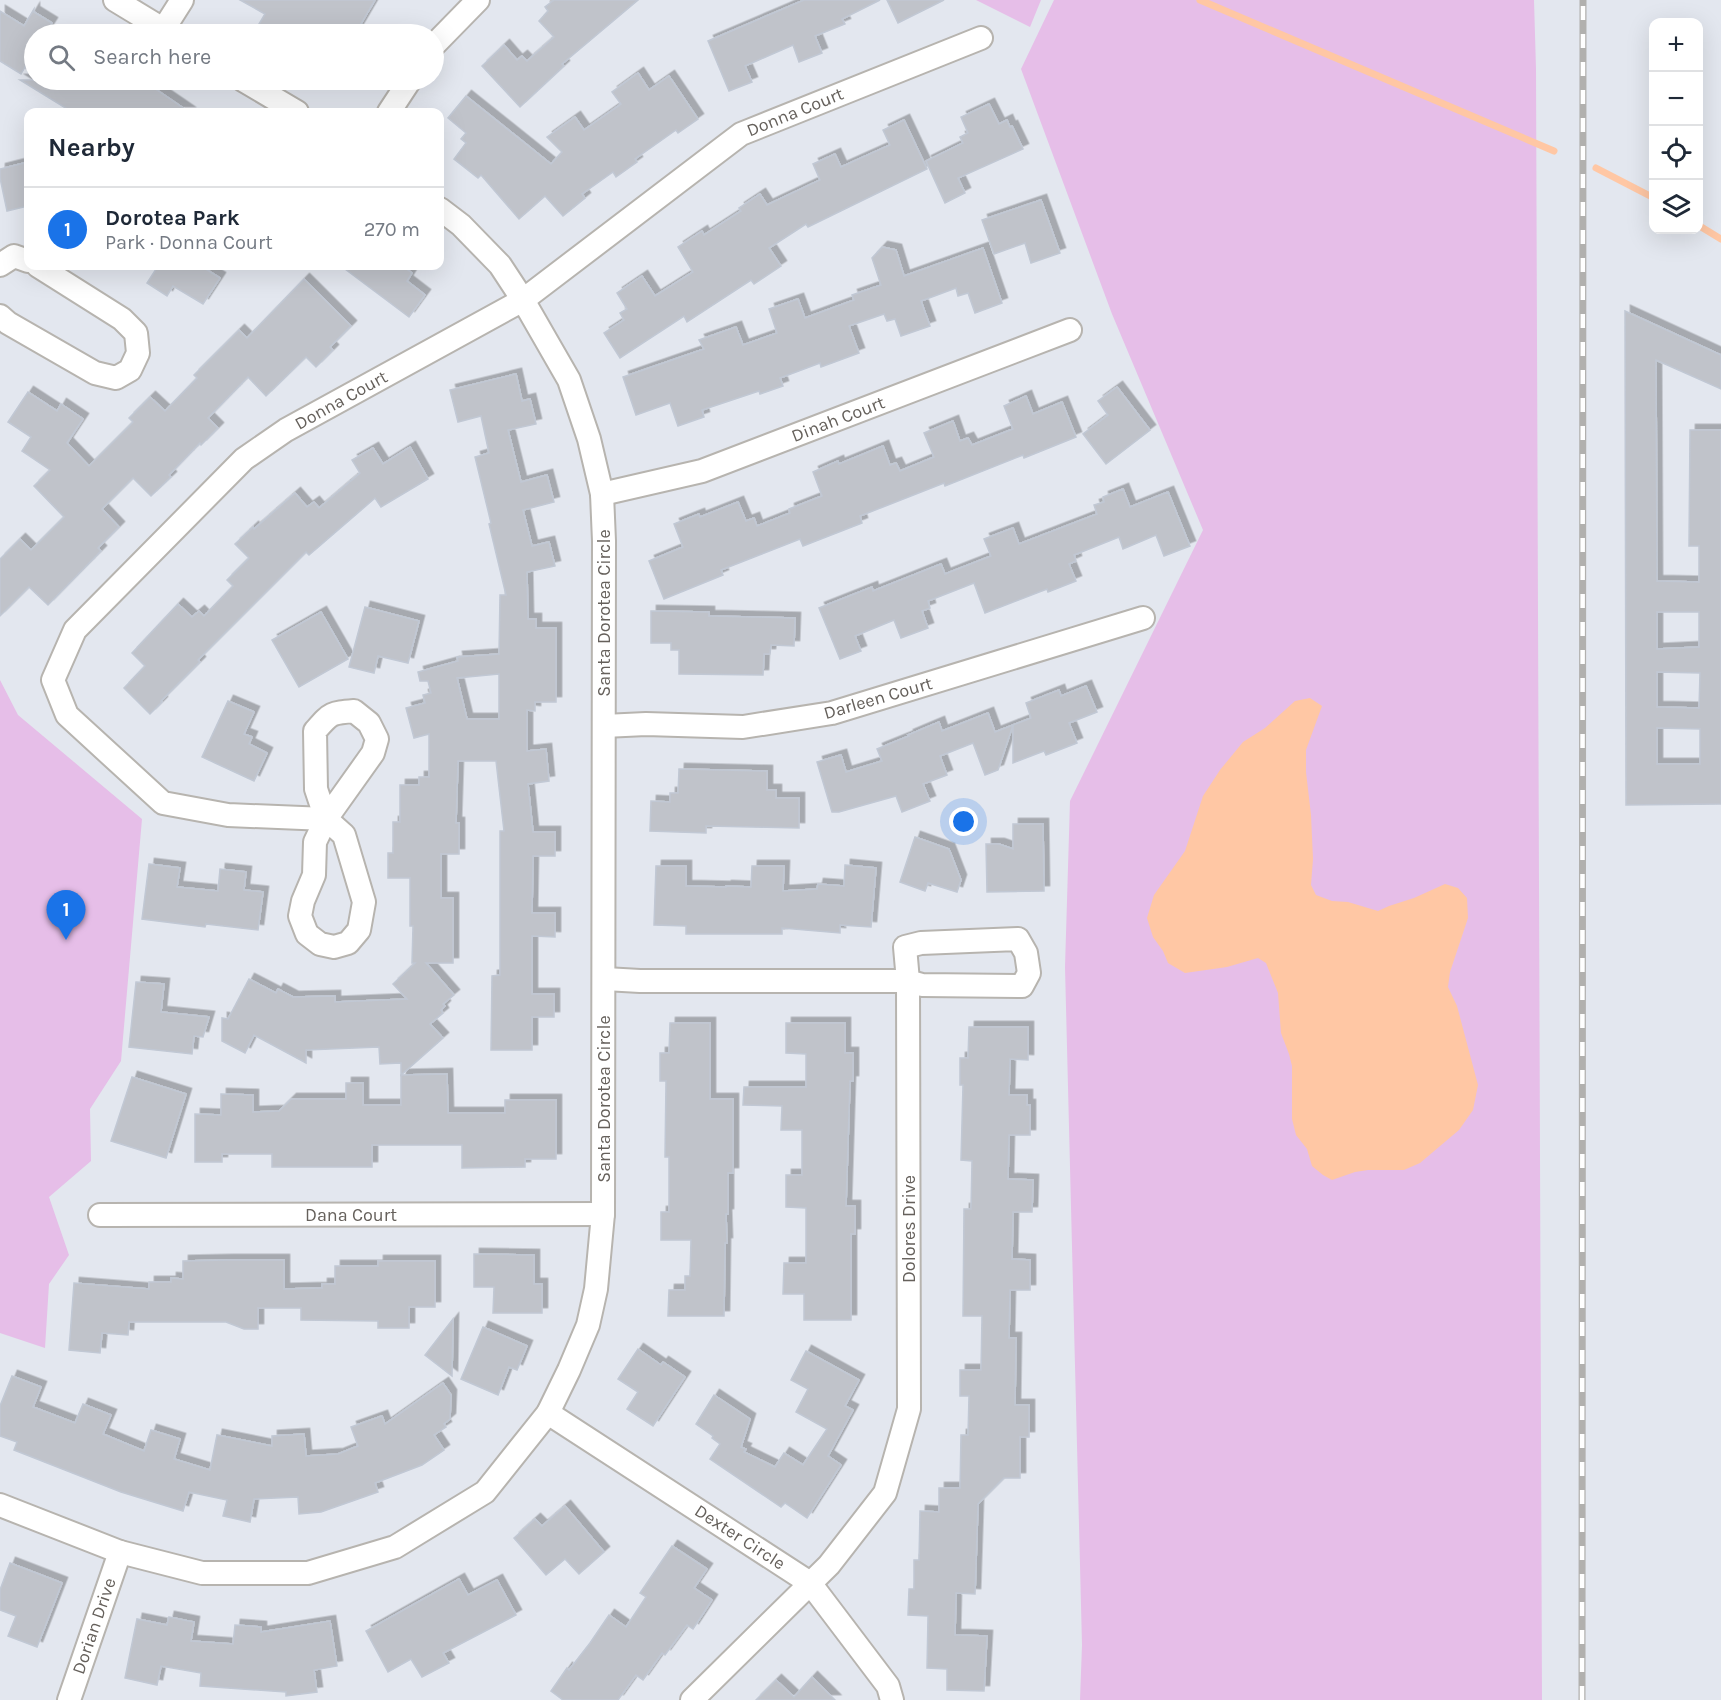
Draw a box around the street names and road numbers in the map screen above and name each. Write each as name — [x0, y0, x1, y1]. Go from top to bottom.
street label: Donna Court — [743, 82, 847, 141]
street label: Donna Court — [291, 365, 391, 435]
street label: Dinah Court — [788, 391, 888, 447]
street label: Santa Dorotea Circle — [593, 529, 615, 697]
street label: Darleen Court — [821, 672, 935, 724]
street label: Santa Dorotea Circle — [593, 1015, 615, 1183]
street label: Dolores Drive — [898, 1175, 920, 1283]
street label: Dana Court — [305, 1204, 397, 1226]
street label: Dexter Circle — [691, 1500, 789, 1574]
street label: Dorian Drive — [67, 1575, 121, 1677]

